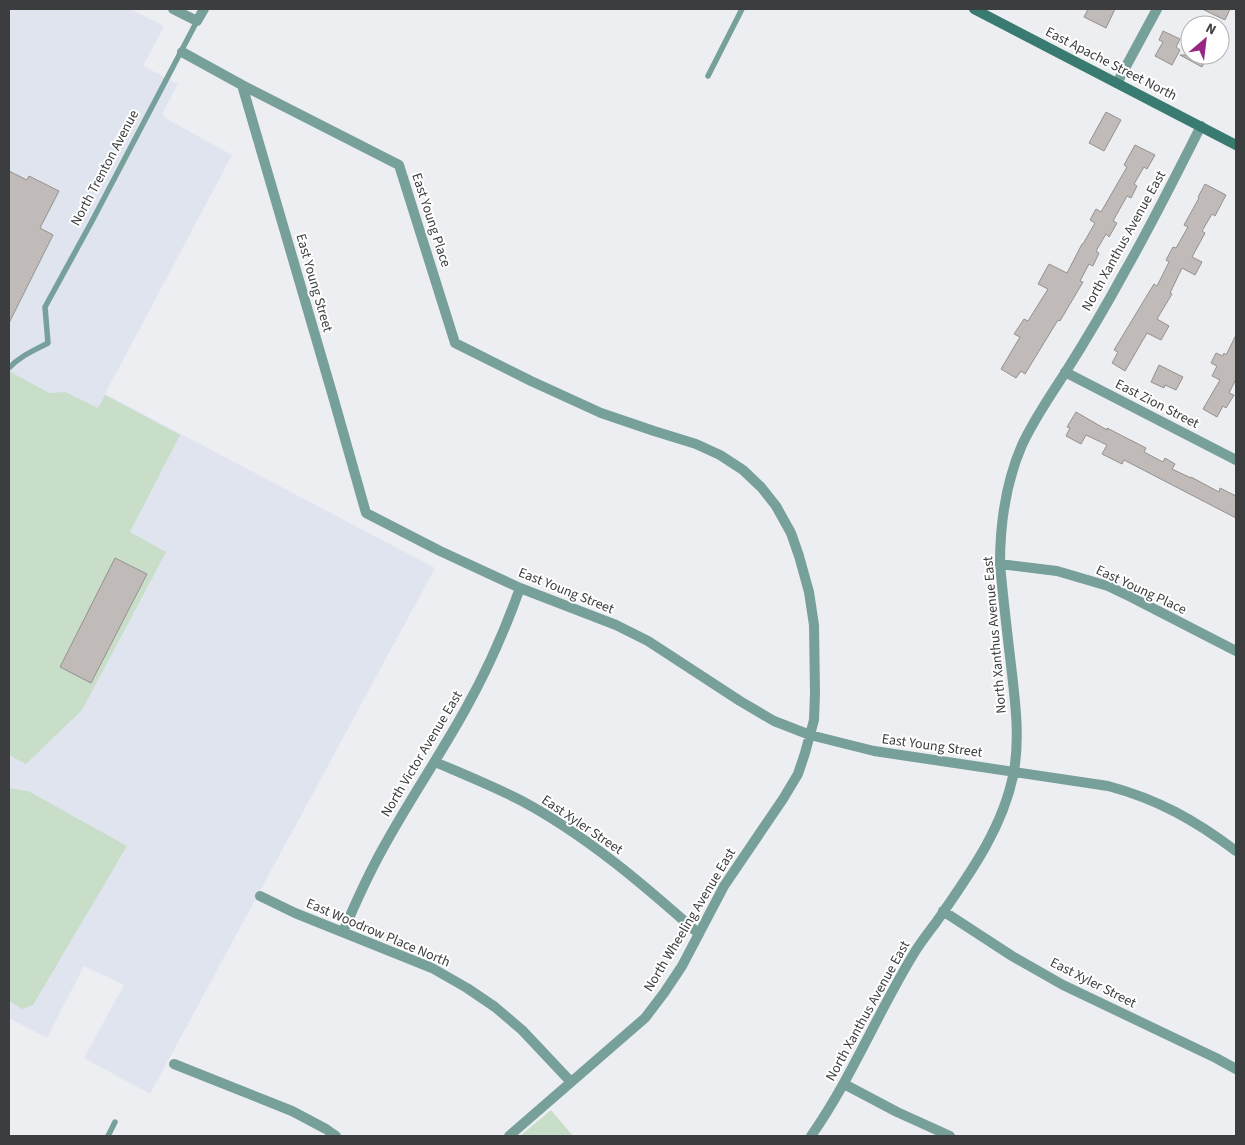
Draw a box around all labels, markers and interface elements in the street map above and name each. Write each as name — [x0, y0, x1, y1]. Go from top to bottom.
north arrow — [1180, 15, 1230, 65]
text: N — [1202, 18, 1219, 40]
street label: East Apache Street North — [1042, 22, 1180, 106]
street label: North Trenton Avenue — [66, 107, 144, 229]
street label: North Xanthus Avenue East — [1077, 167, 1171, 315]
street label: East Young Place — [406, 170, 456, 270]
street label: East Young Street — [290, 231, 338, 335]
street label: East Zion Street — [1112, 374, 1203, 434]
street label: North Xanthus Avenue East — [978, 555, 1012, 714]
street label: East Young Place — [1092, 560, 1190, 620]
street label: East Young Street — [515, 563, 617, 619]
street label: North Victor Avenue East — [376, 687, 468, 821]
street label: East Young Street — [880, 729, 984, 763]
street label: East Xyler Street — [537, 790, 627, 860]
street label: North Wheeling Avenue East — [639, 844, 741, 996]
street label: East Woodrow Place North — [303, 894, 453, 972]
street label: North Xanthus Avenue East — [821, 937, 915, 1085]
street label: East Xyler Street — [1046, 953, 1140, 1013]

